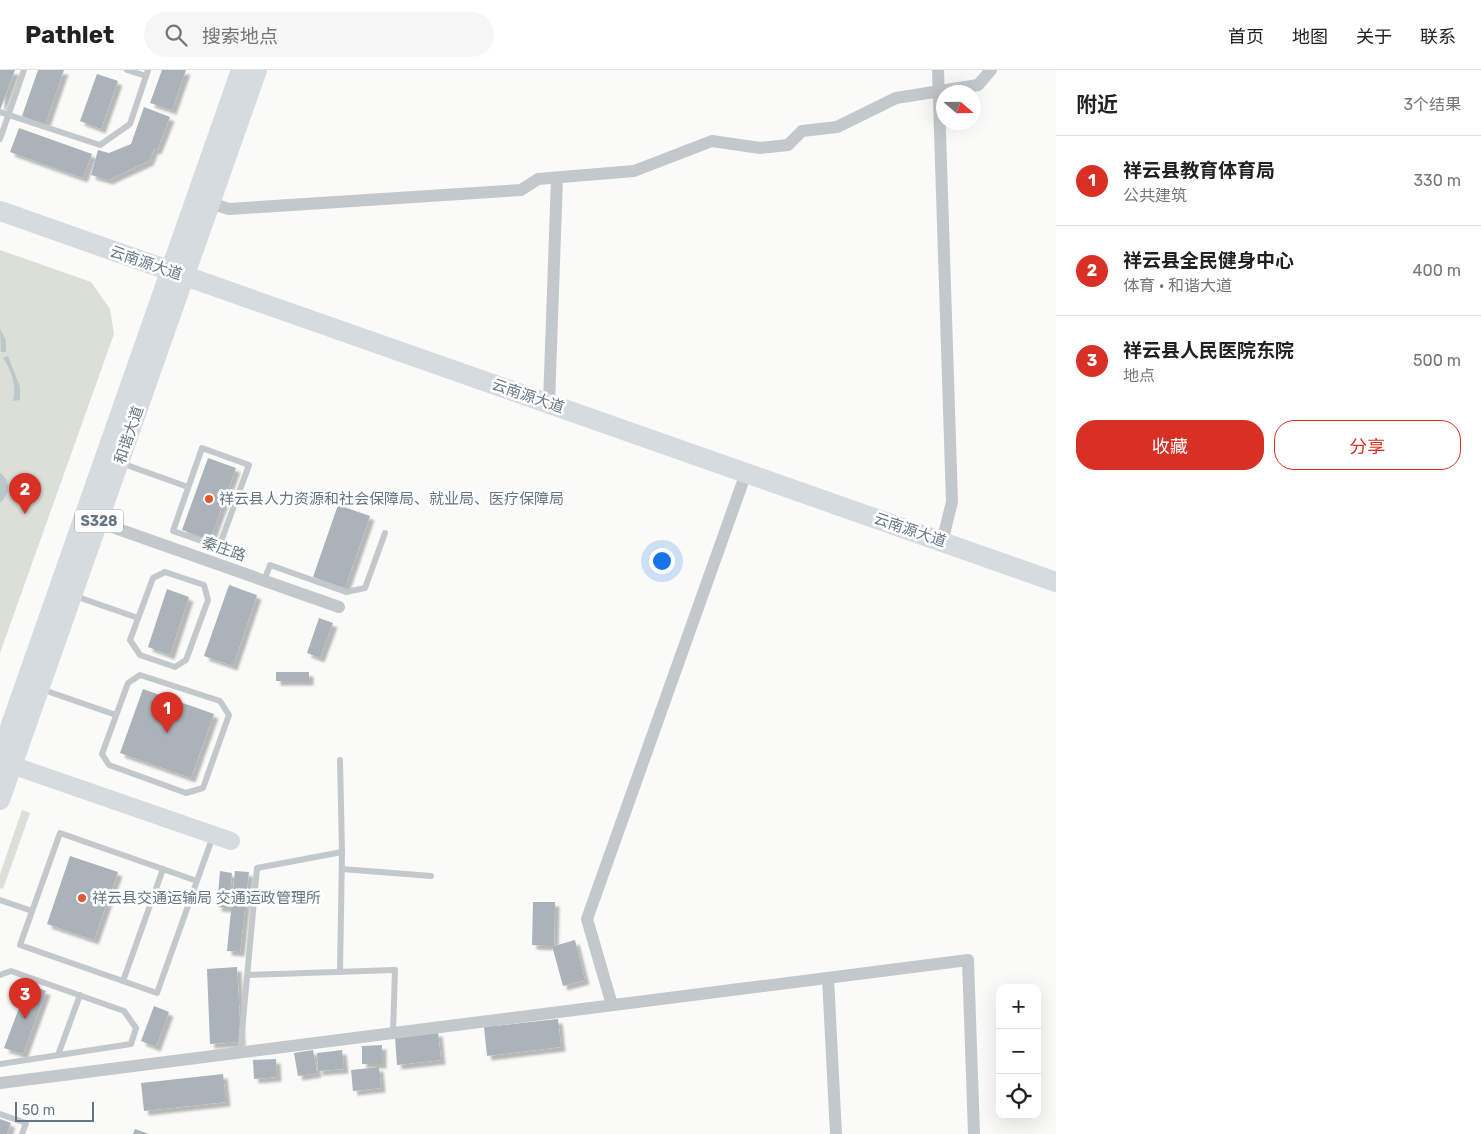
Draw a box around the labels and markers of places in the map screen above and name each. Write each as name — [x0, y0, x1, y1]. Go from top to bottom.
pin: 2 — [9, 473, 41, 514]
place label: 祥云县人力资源和社会保障局、就业局、医疗保障局 — [219, 490, 564, 508]
marker: 祥云县人力资源和社会保障局、就业局、医疗保障局 — [203, 493, 215, 505]
pin: 1 — [151, 692, 183, 733]
place label: 祥云县交通运输局 交通运政管理所 — [92, 889, 321, 907]
marker: 祥云县交通运输局 交通运政管理所 — [76, 892, 88, 904]
pin: 3 — [9, 978, 41, 1019]

